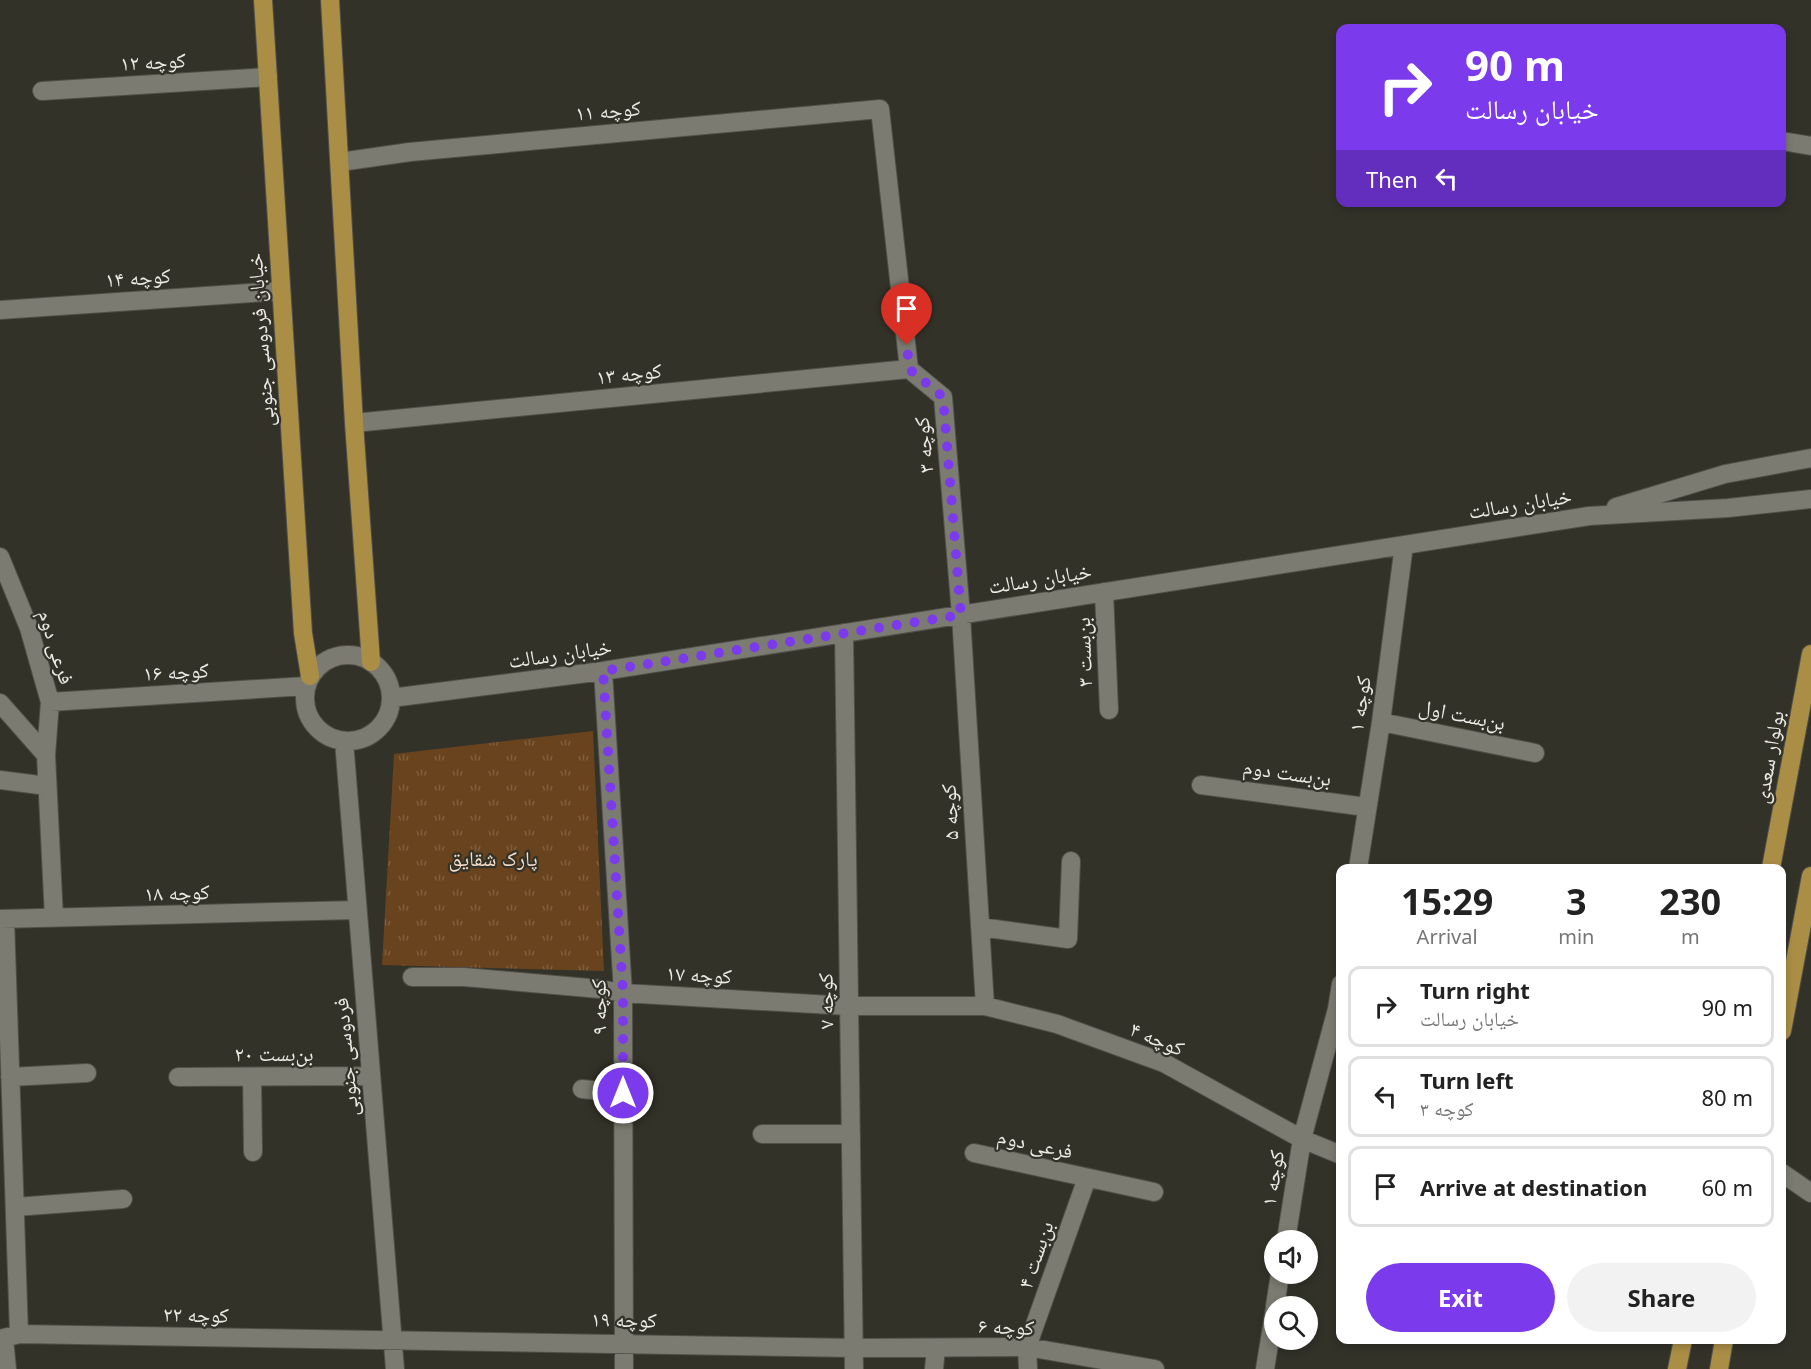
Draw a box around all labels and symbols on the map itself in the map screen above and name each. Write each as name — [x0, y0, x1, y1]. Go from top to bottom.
street label: کوچه ۱۲ — [119, 45, 187, 77]
street label: کوچه ۱۱ — [574, 93, 642, 127]
street label: خیابان فردوسی جنوبی — [240, 252, 280, 428]
street label: کوچه ۱۴ — [104, 261, 172, 293]
pin — [881, 283, 932, 345]
street label: کوچه ۱۳ — [595, 356, 663, 390]
street label: کوچه ۳ — [907, 416, 939, 474]
street label: خیابان رسالت — [1466, 481, 1573, 525]
street label: خیابان رسالت — [986, 556, 1093, 600]
street label: فرعی دوم — [31, 606, 82, 688]
street label: بن‌بست ۳ — [1068, 617, 1098, 687]
street label: خیابان رسالت — [506, 632, 613, 674]
street label: کوچه ۱۶ — [142, 655, 210, 687]
street label: کوچه ۱ — [1341, 674, 1377, 734]
street label: بن‌بست اول — [1416, 692, 1508, 736]
street label: بولوار سعدی — [1746, 708, 1790, 805]
street label: بن‌بست دوم — [1241, 752, 1333, 793]
street label: کوچه ۵ — [934, 783, 964, 841]
park label: پارک شقایق — [448, 844, 538, 872]
street label: کوچه ۱۸ — [144, 877, 211, 907]
street label: کوچه ۱۷ — [666, 958, 733, 990]
street label: کوچه ۷ — [811, 972, 839, 1029]
street label: کوچه ۹ — [584, 978, 612, 1035]
street label: فردوسی جنوبی — [326, 997, 364, 1118]
street label: کوچه ۴ — [1126, 1014, 1189, 1062]
street label: بن‌بست ۲۰ — [234, 1039, 314, 1067]
position arrow — [591, 1061, 655, 1125]
street label: فرعی دوم — [995, 1121, 1076, 1166]
street label: کوچه ۱ — [1254, 1148, 1290, 1208]
street label: بن‌بست ۴ — [1010, 1217, 1060, 1292]
street label: کوچه ۲۲ — [163, 1299, 229, 1329]
street label: کوچه ۱۹ — [591, 1304, 657, 1334]
street label: کوچه ۶ — [977, 1311, 1035, 1341]

